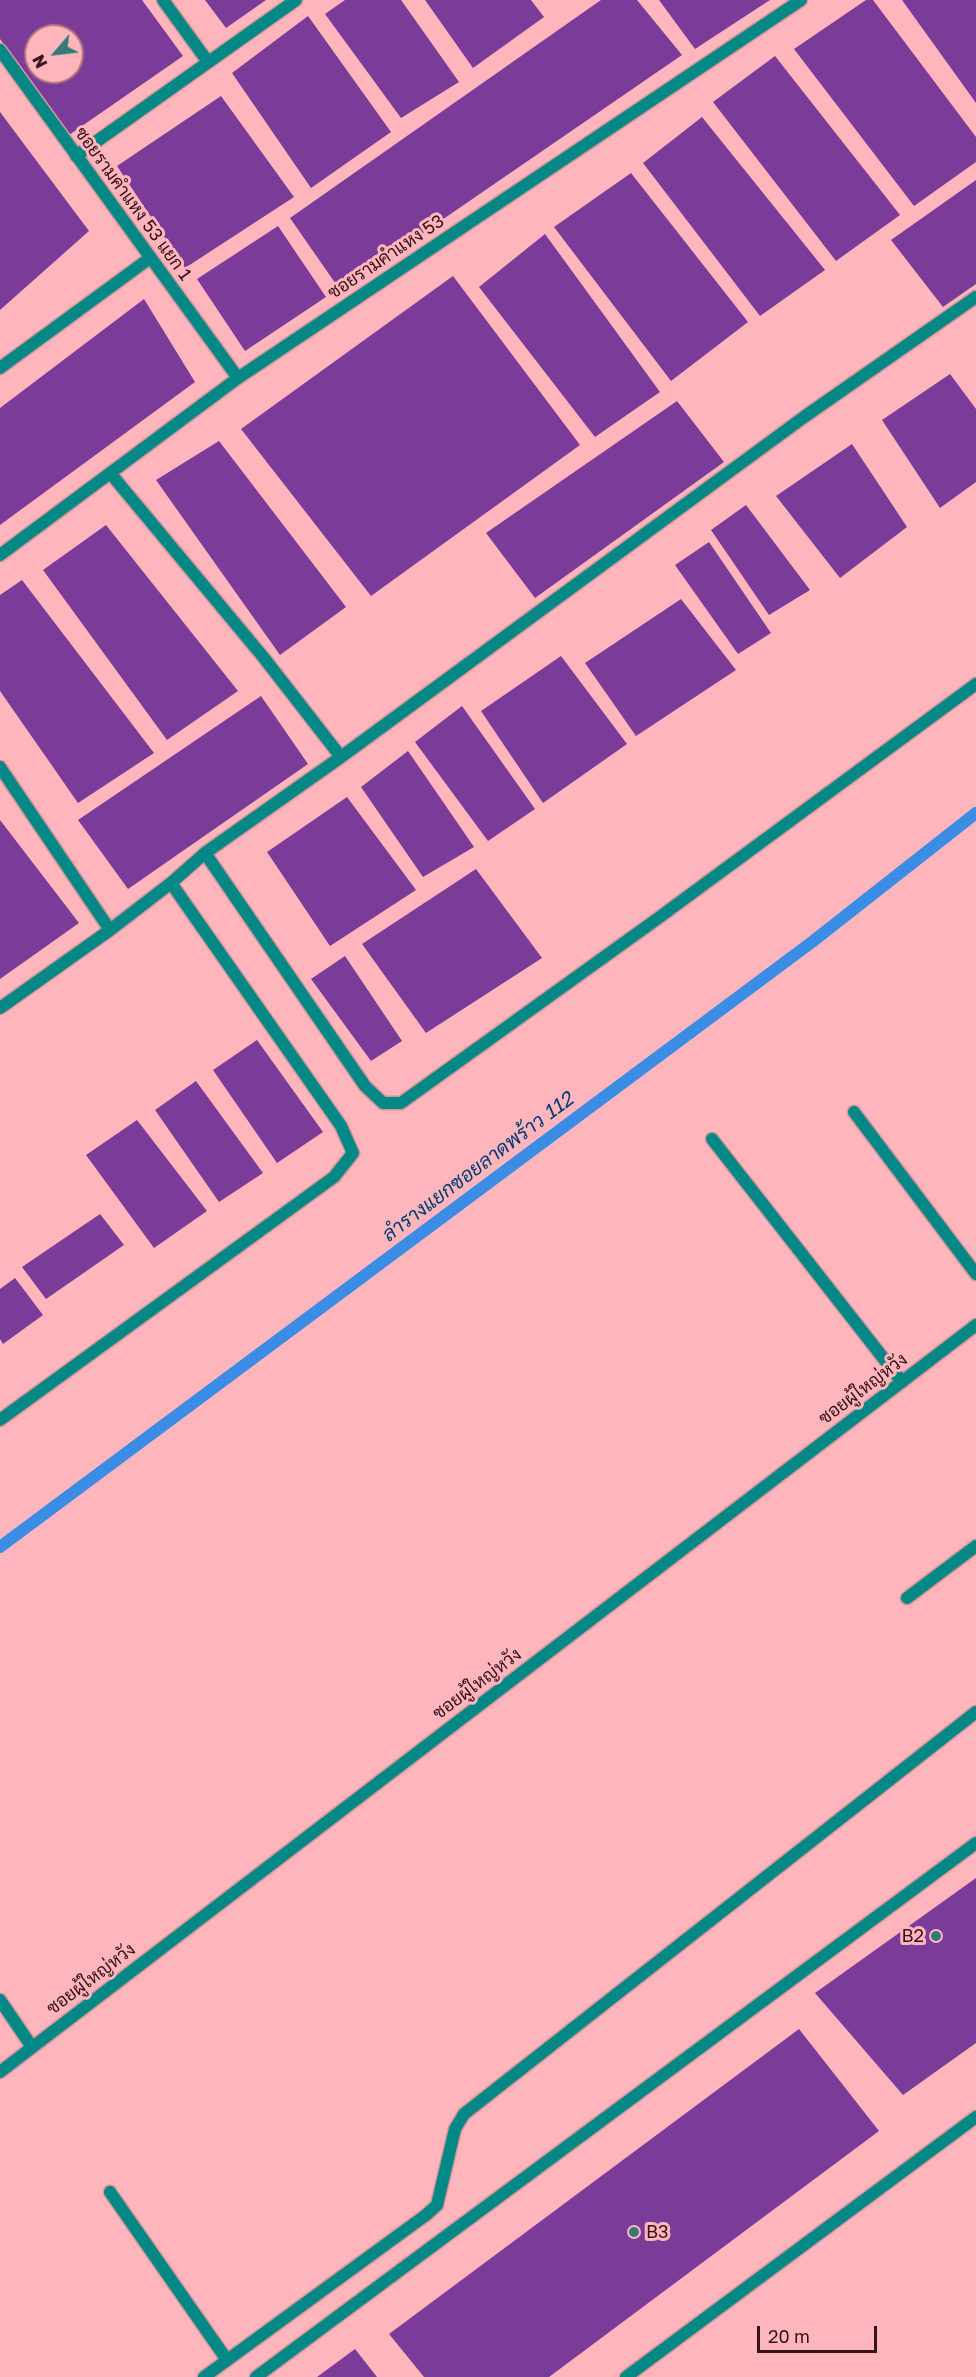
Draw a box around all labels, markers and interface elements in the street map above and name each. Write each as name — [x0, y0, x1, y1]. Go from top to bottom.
north arrow — [24, 24, 84, 84]
text: N — [28, 51, 52, 72]
street label: ซอยรามคำแหง 53 แยก 1 — [70, 123, 196, 285]
street label: ซอยรามคำแหง 53 — [324, 210, 448, 304]
water label: ลำรางแยกซอยลาดพร้าว 112 — [378, 1087, 578, 1247]
street label: ซอยผู้ใหญ่หวัง — [815, 1349, 911, 1429]
street label: ซอยผู้ใหญ่หวัง — [429, 1644, 525, 1724]
place label: B2 — [902, 1925, 924, 1947]
marker: B2 — [929, 1929, 943, 1943]
street label: ซอยผู้ใหญ่หวัง — [43, 1939, 139, 2019]
place label: B3 — [646, 2221, 669, 2243]
marker: B3 — [627, 2225, 641, 2239]
scale bar — [760, 2314, 880, 2352]
text: 20 m — [768, 2325, 810, 2347]

